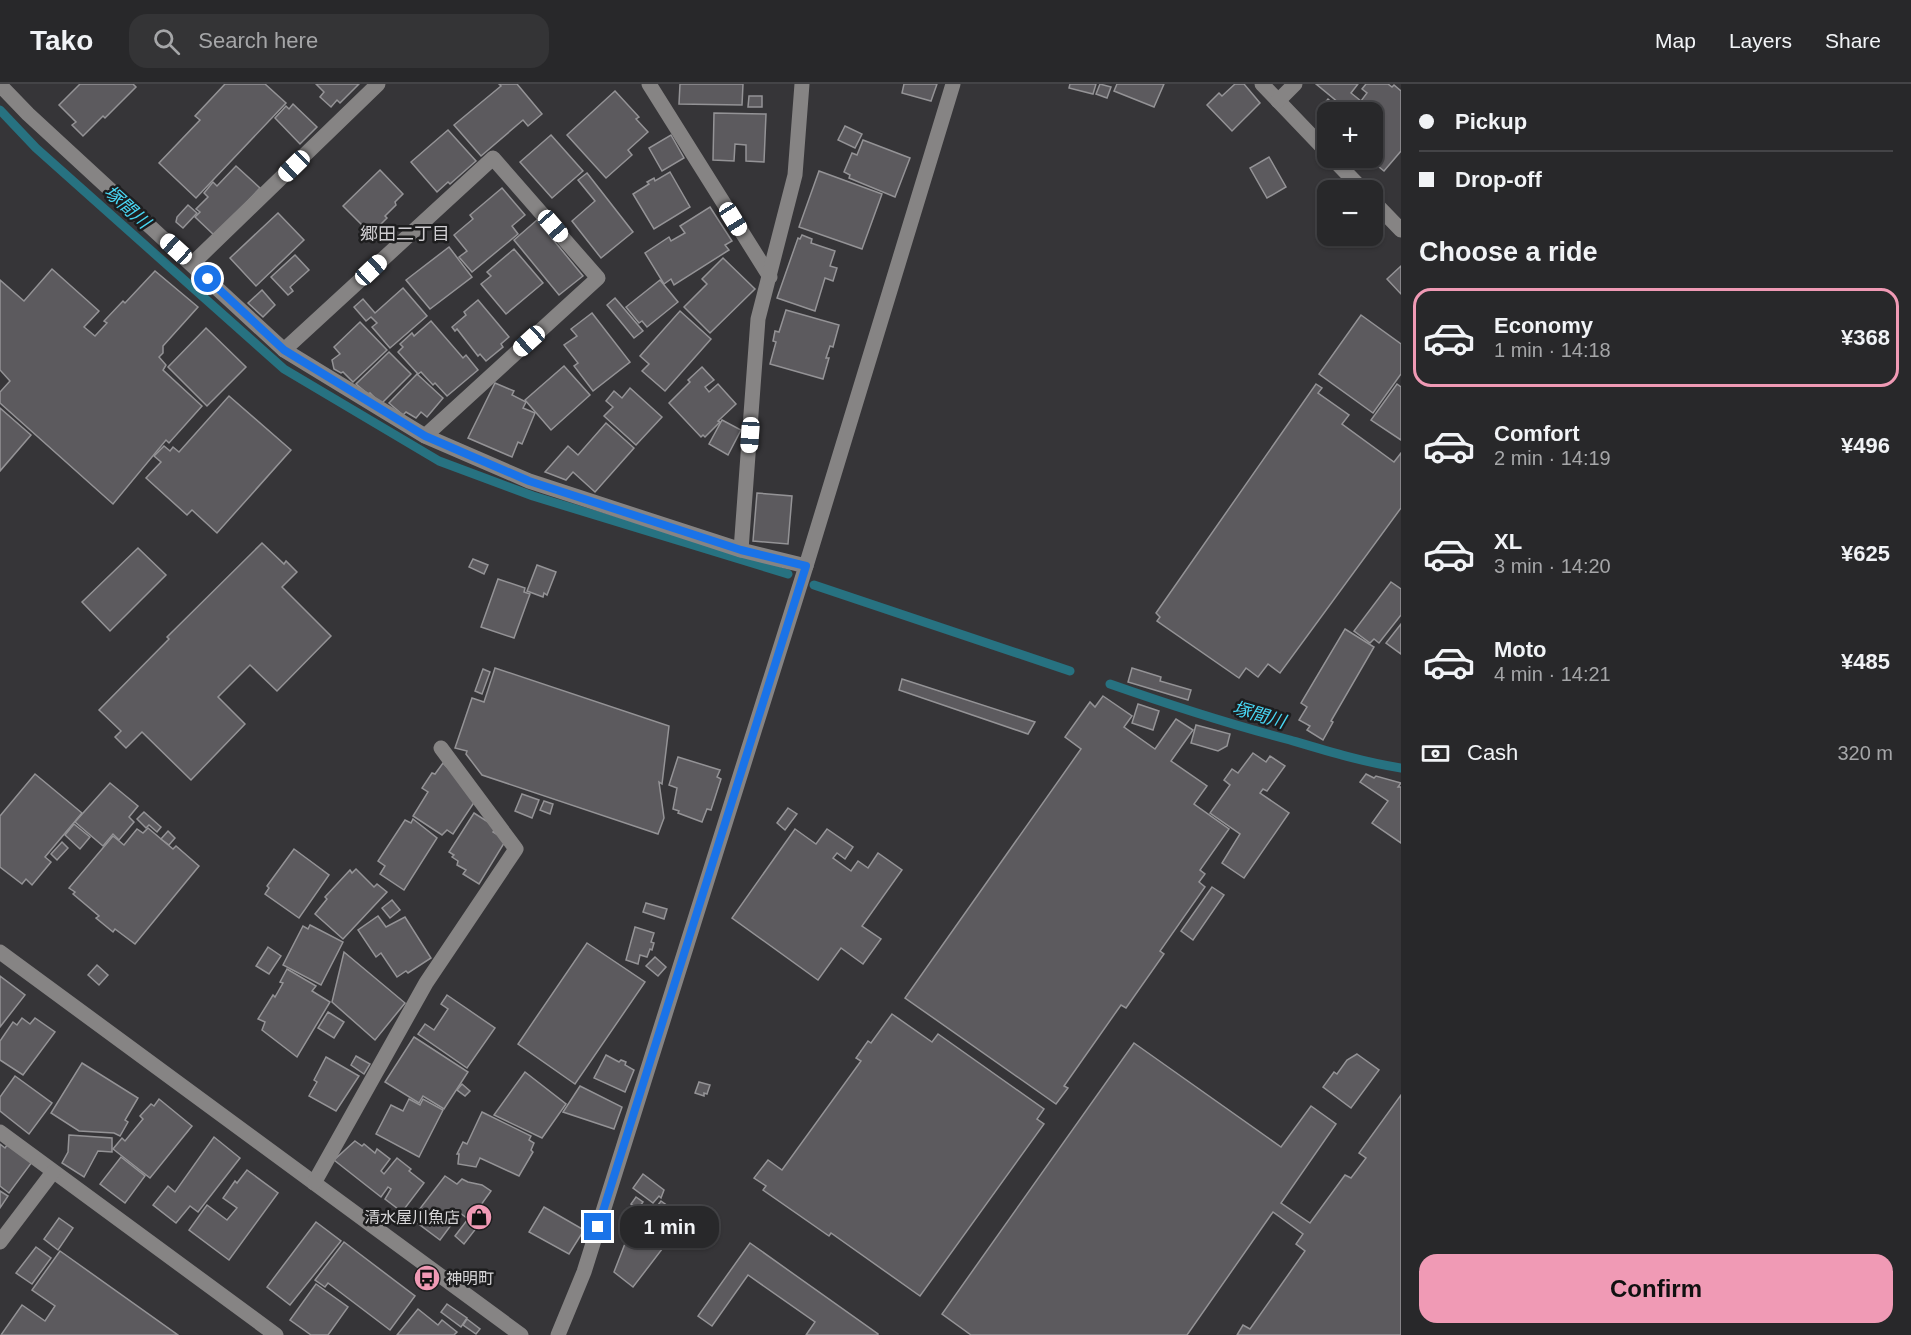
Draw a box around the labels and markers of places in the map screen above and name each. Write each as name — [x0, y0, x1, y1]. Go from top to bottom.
shop icon: 清水屋川魚店 — [464, 1202, 494, 1232]
place label: 清水屋川魚店 — [364, 1208, 460, 1226]
bus stop icon: 神明町 — [412, 1263, 442, 1293]
place label: 神明町 — [446, 1270, 494, 1287]

